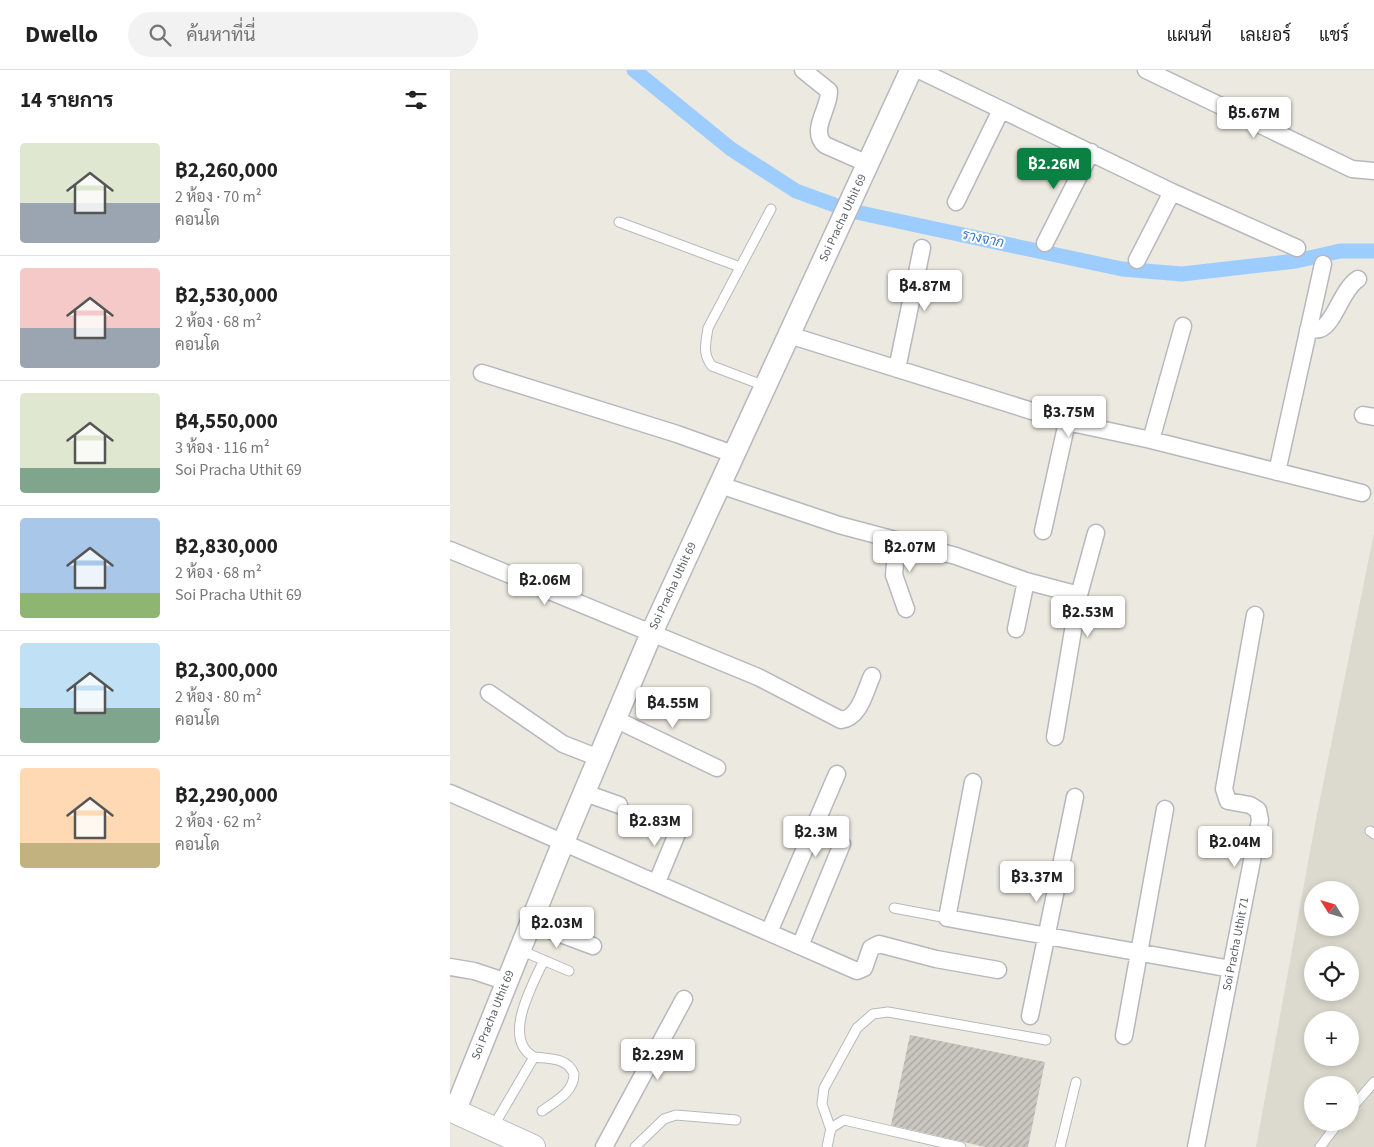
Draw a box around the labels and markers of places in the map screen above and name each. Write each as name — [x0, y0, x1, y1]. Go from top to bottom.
pin: ฿5.67M — [1213, 97, 1295, 139]
pin: ฿2.26M — [1013, 148, 1095, 190]
pin: ฿4.87M — [884, 270, 966, 312]
pin: ฿3.75M — [1028, 396, 1110, 438]
pin: ฿2.07M — [869, 530, 951, 573]
pin: ฿2.06M — [504, 564, 586, 606]
pin: ฿2.53M — [1047, 596, 1129, 638]
pin: ฿4.55M — [632, 686, 714, 729]
pin: ฿2.83M — [614, 804, 696, 847]
pin: ฿2.3M — [781, 816, 851, 858]
pin: ฿2.04M — [1194, 826, 1276, 868]
pin: ฿3.37M — [996, 860, 1078, 903]
pin: ฿2.03M — [516, 906, 598, 949]
pin: ฿2.29M — [617, 1038, 699, 1081]

